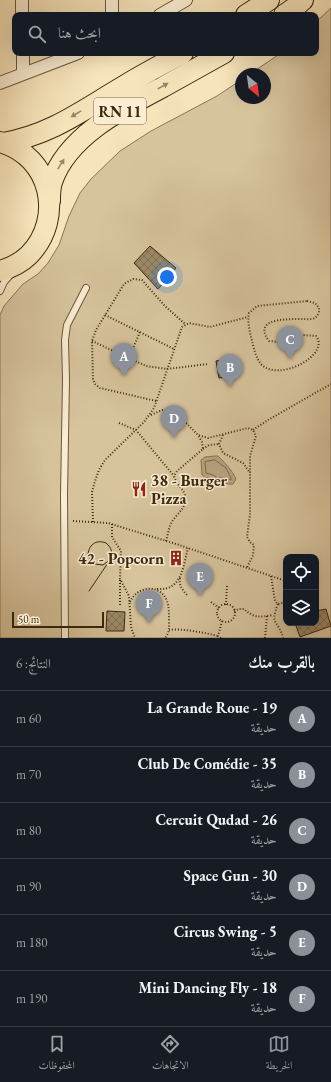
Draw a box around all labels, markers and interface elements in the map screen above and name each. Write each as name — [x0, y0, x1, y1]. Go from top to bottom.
search box — [12, 12, 319, 56]
icon: search — [26, 23, 48, 45]
text: ابحث هنا — [58, 23, 101, 42]
north arrow — [235, 68, 271, 104]
one-way arrow — [158, 83, 169, 90]
road number: RN 11 — [94, 98, 146, 124]
one-way arrow — [70, 111, 82, 118]
one-way arrow — [57, 159, 65, 169]
your location — [157, 267, 177, 287]
pin: C — [277, 326, 303, 359]
pin: A — [111, 343, 137, 376]
pin: B — [217, 354, 243, 387]
pin: D — [161, 405, 187, 438]
place label: 38 - Burger Pizza — [151, 470, 228, 509]
restaurant icon: 38 - Burger Pizza — [130, 480, 148, 498]
place label: 42 - Popcorn — [78, 548, 164, 569]
building icon: 42 - Popcorn — [167, 549, 185, 567]
map controls — [283, 554, 319, 626]
button: locate — [283, 554, 319, 590]
pin: E — [187, 563, 213, 596]
pin: F — [136, 590, 162, 623]
button: layers — [283, 590, 319, 626]
scale bar — [12, 610, 104, 629]
text: 50 m — [18, 612, 39, 626]
text: بالقرب منك — [248, 651, 315, 673]
text: النتائج: 6 — [16, 655, 51, 672]
text: 19 - La Grande Roue — [147, 698, 277, 717]
text: 60 m — [16, 710, 41, 727]
text: A — [297, 710, 307, 727]
text: حديقة — [251, 719, 277, 736]
text: 35 - Club De Comédie — [138, 754, 277, 773]
text: 70 m — [16, 766, 41, 783]
text: B — [298, 766, 306, 783]
text: حديقة — [251, 775, 277, 792]
text: 26 - Cercuit Qudad — [155, 810, 277, 829]
text: 80 m — [16, 822, 41, 839]
text: C — [297, 822, 307, 839]
text: حديقة — [251, 831, 277, 848]
text: 30 - Space Gun — [184, 866, 277, 885]
text: 90 m — [16, 878, 41, 895]
text: D — [297, 878, 307, 895]
text: حديقة — [251, 887, 277, 904]
text: 5 - Circus Swing — [174, 922, 277, 941]
text: 180 m — [16, 934, 47, 951]
text: E — [298, 934, 306, 951]
text: حديقة — [251, 943, 277, 960]
text: 18 - Mini Dancing Fly — [138, 978, 277, 997]
text: 190 m — [16, 990, 47, 1007]
text: F — [298, 990, 306, 1007]
text: حديقة — [251, 999, 277, 1016]
tab: المحفوظات — [39, 1033, 75, 1076]
tab: الاتجاهات — [152, 1033, 189, 1076]
tab: الخريطة — [266, 1033, 292, 1076]

